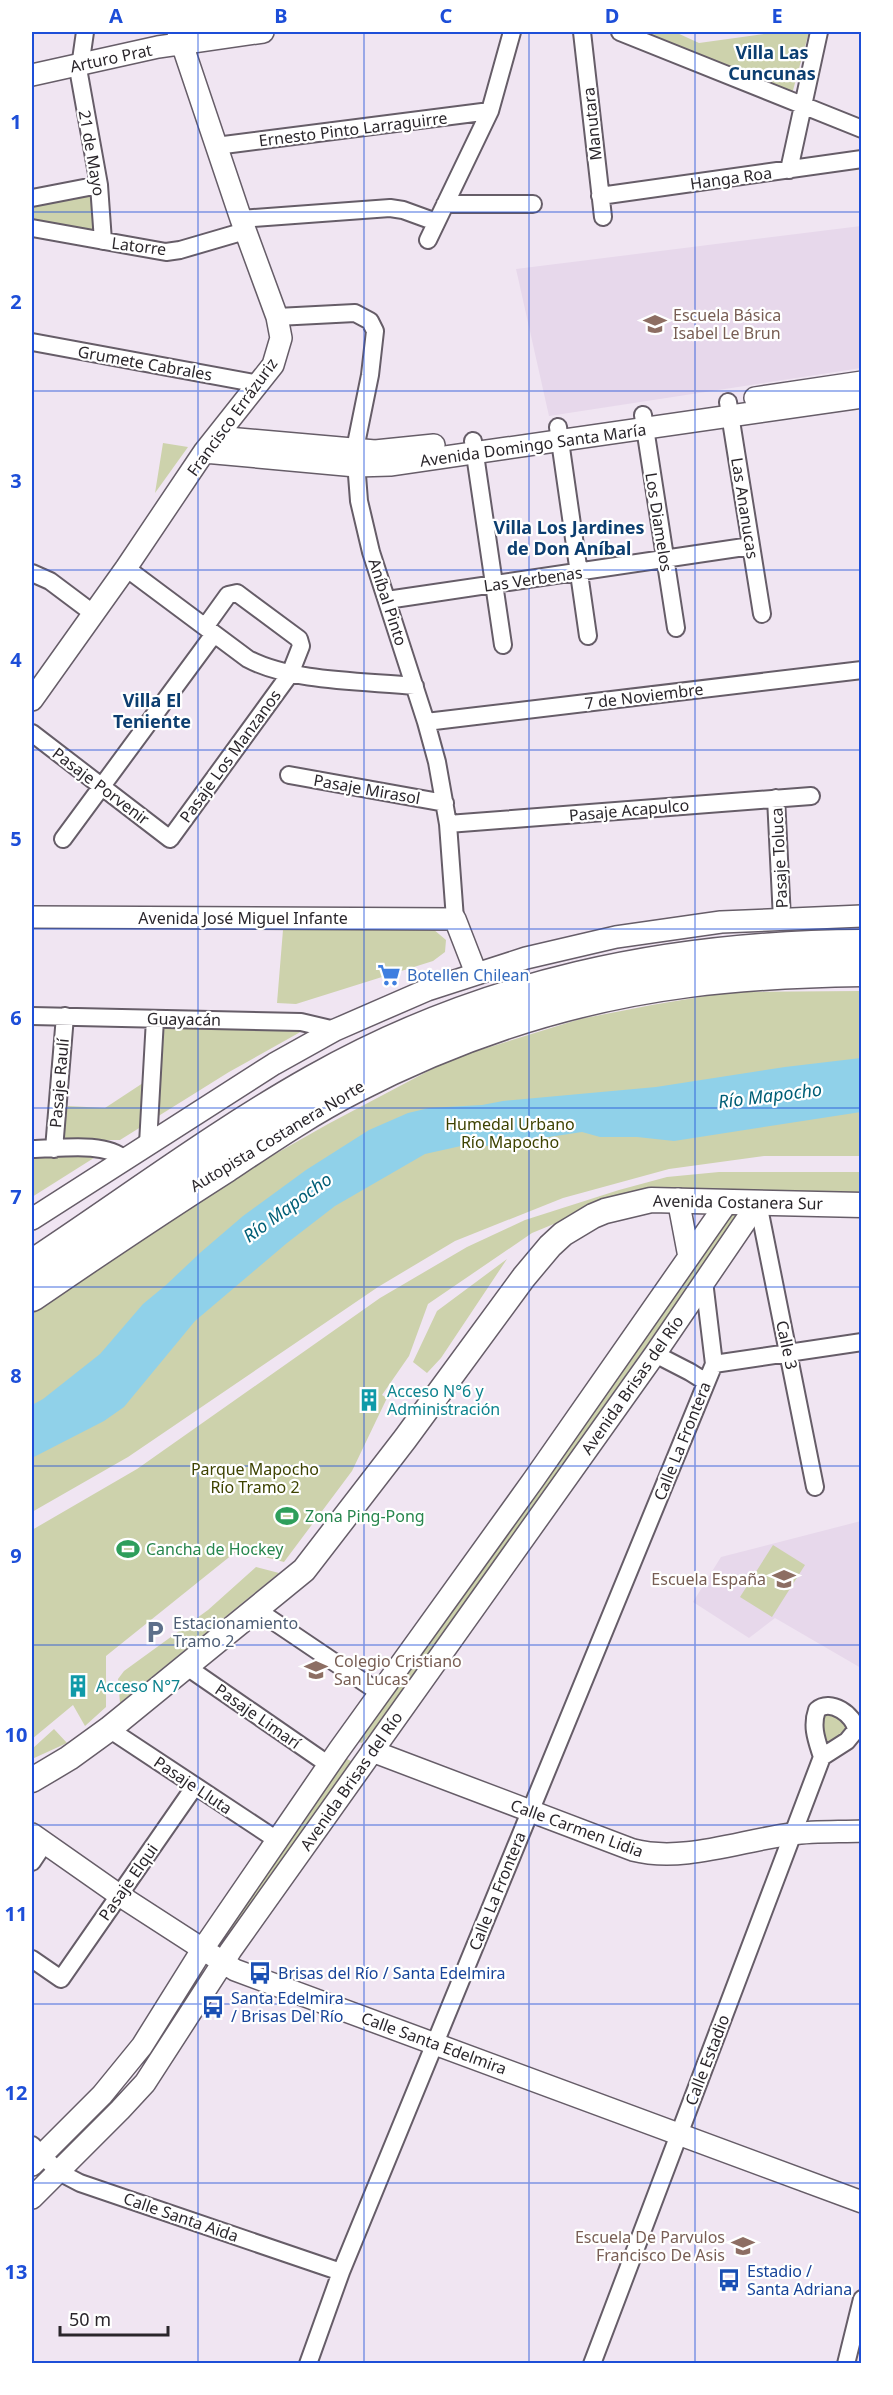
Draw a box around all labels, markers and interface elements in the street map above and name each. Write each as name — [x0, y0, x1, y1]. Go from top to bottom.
text: A — [109, 2, 123, 29]
text: B — [274, 2, 288, 29]
text: C — [440, 2, 453, 29]
text: D — [605, 2, 619, 29]
text: E — [771, 2, 783, 29]
street label: Arturo Prat — [68, 39, 154, 77]
district label: Villa Las Cuncunas — [728, 40, 816, 85]
street label: Manutara — [577, 86, 607, 162]
street label: Ernesto Pinto Larraguirre — [257, 107, 449, 151]
text: 1 — [10, 108, 22, 135]
street label: 21 de Mayo — [74, 108, 110, 198]
street label: Hanga Roa — [689, 161, 773, 195]
street label: Latorre — [110, 232, 168, 260]
text: 2 — [10, 288, 22, 315]
place label: Escuela Básica Isabel Le Brun — [673, 304, 781, 344]
school or university icon: Escuela Básica Isabel Le Brun — [642, 311, 668, 337]
street label: Grumete Cabrales — [76, 340, 214, 386]
street label: Francisco Errázuriz — [182, 354, 282, 480]
street label: Avenida Domingo Santa María — [419, 418, 647, 472]
street label: Las Ananucas — [726, 456, 764, 560]
text: 3 — [10, 467, 22, 494]
street label: Los Diamelos — [640, 471, 678, 573]
district label: Villa Los Jardines de Don Aníbal — [494, 515, 644, 560]
street label: Aníbal Pinto — [364, 556, 412, 648]
street label: Las Verbenas — [482, 561, 584, 597]
text: 4 — [10, 646, 22, 673]
street label: 7 de Noviembre — [583, 678, 705, 714]
street label: Pasaje Los Manzanos — [174, 685, 286, 827]
district label: Villa El Teniente — [113, 688, 191, 733]
street label: Pasaje Porvenir — [48, 742, 154, 830]
street label: Pasaje Mirasol — [312, 769, 422, 809]
street label: Pasaje Acapulco — [568, 794, 690, 826]
street label: Pasaje Toluca — [765, 807, 793, 909]
text: 5 — [10, 825, 22, 852]
street label: Avenida José Miguel Infante — [138, 907, 348, 929]
supermarket icon: Botellen Chilean — [376, 962, 402, 988]
place label: Botellen Chilean — [407, 964, 529, 986]
text: 6 — [10, 1004, 22, 1031]
street label: Guayacán — [147, 1007, 221, 1031]
street label: Pasaje Raulí — [44, 1037, 74, 1129]
street label: Autopista Costanera Norte — [186, 1075, 368, 1197]
water label: Río Mapocho — [717, 1077, 823, 1113]
park label: Humedal Urbano Río Mapocho — [445, 1113, 575, 1153]
water label: Río Mapocho — [238, 1167, 336, 1247]
text: 7 — [10, 1183, 22, 1210]
street label: Avenida Costanera Sur — [653, 1190, 824, 1214]
street label: Avenida Brisas del Río — [576, 1311, 688, 1459]
street label: Calle 3 — [771, 1318, 803, 1372]
text: 8 — [10, 1362, 22, 1389]
street label: Calle La Frontera — [648, 1378, 716, 1504]
place label: Acceso N°6 y Administración — [387, 1380, 500, 1420]
building icon: Acceso N°6 y Administración — [356, 1387, 382, 1413]
park label: Parque Mapocho Río Tramo 2 — [191, 1458, 319, 1498]
sports icon: Zona Ping-Pong — [274, 1503, 300, 1529]
place label: Zona Ping-Pong — [305, 1505, 425, 1527]
sports icon: Cancha de Hockey — [115, 1536, 141, 1562]
place label: Cancha de Hockey — [146, 1538, 284, 1560]
text: 9 — [10, 1542, 22, 1569]
school or university icon: Escuela España — [771, 1566, 797, 1592]
place label: Escuela España — [651, 1568, 766, 1590]
place label: Estacionamiento Tramo 2 — [173, 1612, 298, 1652]
parking icon: Estacionamiento Tramo 2 — [142, 1619, 168, 1645]
place label: Colegio Cristiano San Lucas — [334, 1650, 462, 1690]
school or university icon: Colegio Cristiano San Lucas — [303, 1657, 329, 1683]
building icon: Acceso N°7 — [65, 1673, 91, 1699]
place label: Acceso N°7 — [96, 1675, 180, 1697]
street label: Pasaje Limarí — [211, 1678, 306, 1754]
street label: Avenida Brisas del Río — [295, 1707, 407, 1855]
text: 10 — [5, 1721, 27, 1748]
street label: Pasaje Lluta — [150, 1751, 236, 1819]
street label: Calle Carmen Lidia — [508, 1794, 646, 1862]
street label: Calle La Frontera — [463, 1828, 531, 1954]
street label: Pasaje Elqui — [93, 1839, 163, 1925]
text: 11 — [5, 1900, 27, 1927]
bus stop icon: Brisas del Río / Santa Edelmira — [247, 1960, 273, 1986]
place label: Brisas del Río / Santa Edelmira — [278, 1962, 506, 1984]
place label: Santa Edelmira / Brisas Del Río — [231, 1987, 344, 2027]
bus stop icon: Santa Edelmira / Brisas Del Río — [200, 1994, 226, 2020]
street label: Calle Santa Edelmira — [358, 2006, 510, 2080]
street label: Calle Estadio — [680, 2011, 734, 2109]
text: 12 — [5, 2079, 27, 2106]
street label: Calle Santa Aida — [121, 2187, 241, 2247]
place label: Escuela De Parvulos Francisco De Asis — [575, 2226, 725, 2266]
school or university icon: Escuela De Parvulos Francisco De Asis — [730, 2233, 756, 2259]
text: 13 — [5, 2258, 27, 2285]
place label: Estadio / Santa Adriana — [747, 2260, 852, 2300]
bus stop icon: Estadio / Santa Adriana — [716, 2267, 742, 2293]
scale bar — [60, 2299, 168, 2337]
text: 50 m — [69, 2307, 111, 2331]

